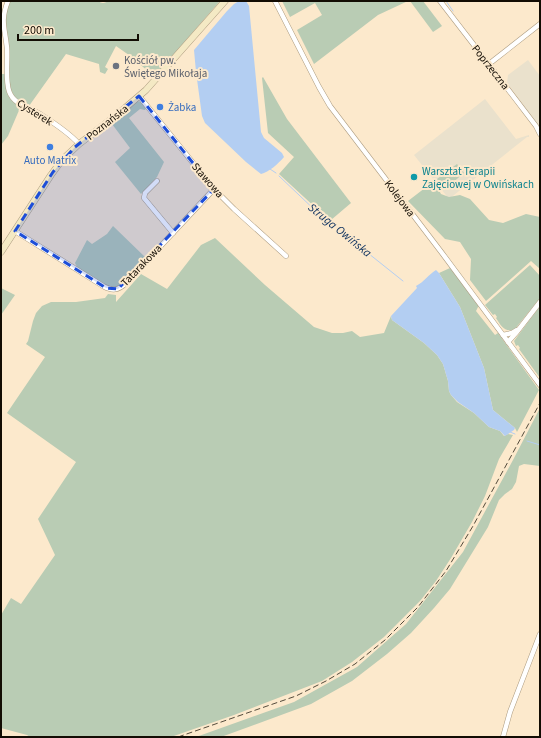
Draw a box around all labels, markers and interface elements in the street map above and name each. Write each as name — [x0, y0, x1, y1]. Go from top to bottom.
scale bar — [18, 16, 138, 42]
text: 200 m — [24, 22, 54, 39]
street label: Poprzeczna — [468, 42, 513, 93]
place label: Kościół pw. Świętego Mikołaja — [124, 53, 207, 81]
marker: Kościół pw. Świętego Mikołaja — [111, 61, 121, 71]
street label: Cysterek — [14, 96, 56, 129]
place label: Żabka — [168, 100, 196, 115]
street label: Poznańska — [83, 101, 131, 144]
marker: Żabka — [155, 102, 165, 112]
marker: Auto Matrix — [45, 142, 55, 152]
place label: Auto Matrix — [24, 153, 76, 168]
street label: Stawowa — [188, 160, 227, 201]
place label: Warsztat Terapii Zajęciowej w Owińskach — [422, 164, 534, 192]
marker: Warsztat Terapii Zajęciowej w Owińskach — [409, 172, 419, 182]
street label: Kolejowa — [381, 177, 418, 220]
water label: Struga Owińska — [304, 199, 376, 262]
street label: Tatarakowa — [118, 241, 165, 290]

